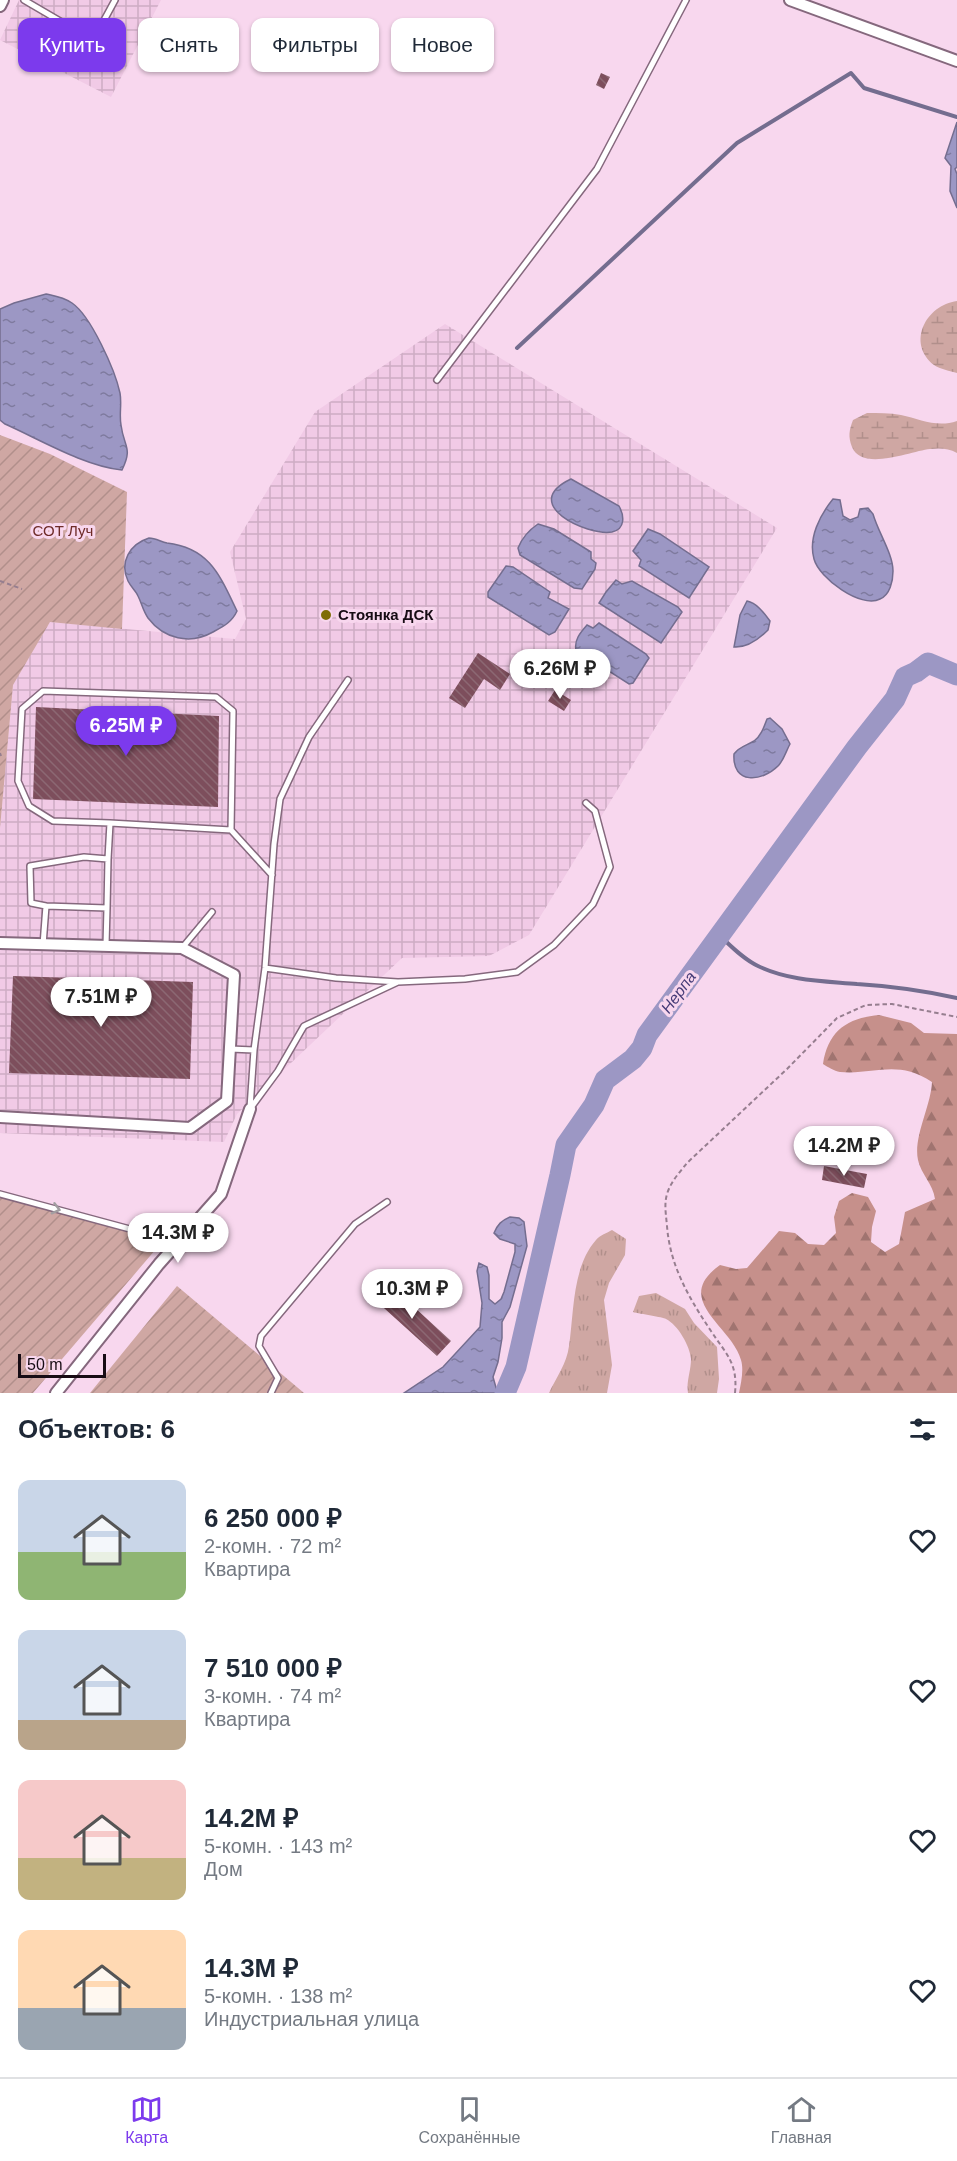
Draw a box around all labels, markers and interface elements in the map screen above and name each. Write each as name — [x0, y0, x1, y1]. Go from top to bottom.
chip: Купить — [18, 18, 126, 72]
chip: Снять — [138, 18, 239, 72]
chip: Фильтры — [251, 18, 379, 72]
chip: Новое — [391, 18, 494, 72]
park label: СОТ Луч — [33, 522, 93, 539]
place label: Стоянка ДСК — [338, 606, 434, 623]
marker: Стоянка ДСК — [319, 608, 333, 622]
pin: 6.26M ₽ — [505, 649, 615, 700]
text: 6.26M ₽ — [524, 657, 596, 679]
pin: 6.25M ₽ — [71, 706, 181, 757]
text: 6.25M ₽ — [90, 714, 162, 736]
water label: Нерпа — [658, 968, 699, 1016]
pin: 7.51M ₽ — [46, 977, 156, 1028]
text: 7.51M ₽ — [65, 985, 137, 1007]
pin: 14.2M ₽ — [789, 1126, 899, 1177]
text: 14.2M ₽ — [808, 1134, 880, 1156]
one-way arrow — [51, 1202, 61, 1214]
pin: 14.3M ₽ — [123, 1213, 233, 1264]
text: 14.3M ₽ — [142, 1221, 214, 1243]
pin: 10.3M ₽ — [357, 1269, 467, 1320]
text: 10.3M ₽ — [376, 1277, 448, 1299]
scale bar — [18, 1351, 106, 1378]
text: 50 m — [27, 1356, 63, 1373]
icon: filters — [906, 1413, 939, 1446]
text: Объектов: 6 — [18, 1414, 175, 1444]
text: 6 250 000 ₽ — [204, 1503, 342, 1533]
icon: home — [66, 1504, 138, 1576]
icon: heart — [906, 1524, 939, 1557]
text: 2-комн. · 72 m² — [204, 1535, 341, 1557]
text: Квартира — [204, 1558, 290, 1580]
text: 7 510 000 ₽ — [204, 1653, 342, 1683]
icon: home — [66, 1654, 138, 1726]
icon: heart — [906, 1674, 939, 1707]
text: 3-комн. · 74 m² — [204, 1685, 341, 1707]
text: Квартира — [204, 1708, 290, 1730]
text: 14.2M ₽ — [204, 1803, 299, 1833]
icon: home — [66, 1804, 138, 1876]
icon: heart — [906, 1824, 939, 1857]
text: 5-комн. · 143 m² — [204, 1835, 352, 1857]
text: Дом — [204, 1858, 243, 1880]
text: 14.3M ₽ — [204, 1953, 299, 1983]
icon: home — [66, 1954, 138, 2026]
icon: heart — [906, 1974, 939, 2007]
text: 5-комн. · 138 m² — [204, 1985, 352, 2007]
text: Индустриальная улица — [204, 2008, 419, 2030]
tab: Карта — [125, 2093, 168, 2147]
tab: Сохранённые — [419, 2093, 520, 2147]
tab: Главная — [771, 2093, 832, 2147]

